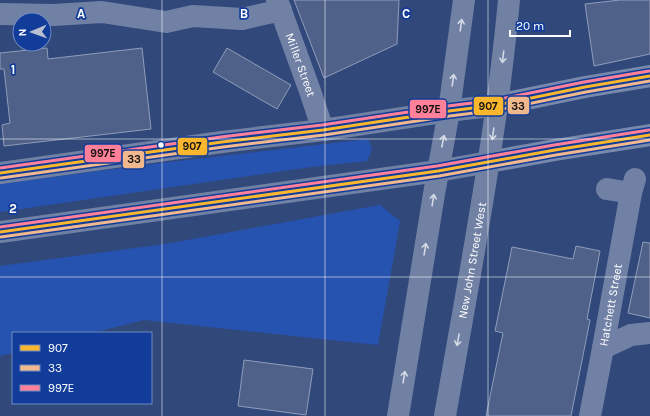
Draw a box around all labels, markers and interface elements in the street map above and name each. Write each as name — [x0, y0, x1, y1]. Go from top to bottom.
text: A — [77, 6, 85, 21]
text: B — [240, 6, 248, 21]
text: C — [402, 6, 410, 21]
north arrow — [12, 12, 52, 52]
scale bar — [510, 12, 570, 38]
one-way arrow — [457, 19, 465, 32]
text: 20 m — [516, 19, 544, 33]
text: N — [16, 28, 29, 37]
street label: Miller Street — [283, 31, 319, 99]
one-way arrow — [499, 50, 507, 63]
text: 1 — [11, 62, 15, 77]
one-way arrow — [449, 74, 457, 87]
line badge: 907 — [473, 96, 504, 116]
line badge: 33 — [507, 96, 530, 115]
line badge: 997E — [409, 99, 447, 119]
text: 907 — [478, 100, 498, 113]
text: 33 — [511, 100, 525, 113]
text: 997E — [415, 103, 441, 116]
one-way arrow — [489, 127, 497, 140]
one-way arrow — [440, 135, 448, 148]
line badge: 907 — [177, 137, 208, 156]
unlabelled marker — [156, 140, 166, 150]
text: 907 — [182, 140, 202, 153]
line badge: 997E — [84, 144, 122, 163]
text: 997E — [90, 147, 116, 160]
line badge: 33 — [122, 150, 145, 169]
text: 33 — [127, 153, 141, 166]
one-way arrow — [429, 194, 437, 207]
text: 2 — [9, 201, 17, 216]
street label: New John Street West — [455, 201, 489, 320]
one-way arrow — [421, 243, 429, 256]
street label: Hatchett Street — [596, 262, 625, 347]
legend — [12, 332, 152, 404]
one-way arrow — [454, 333, 462, 346]
text: 907 — [48, 341, 68, 355]
text: 33 — [48, 361, 62, 375]
one-way arrow — [400, 371, 408, 384]
text: 997E — [48, 381, 74, 395]

